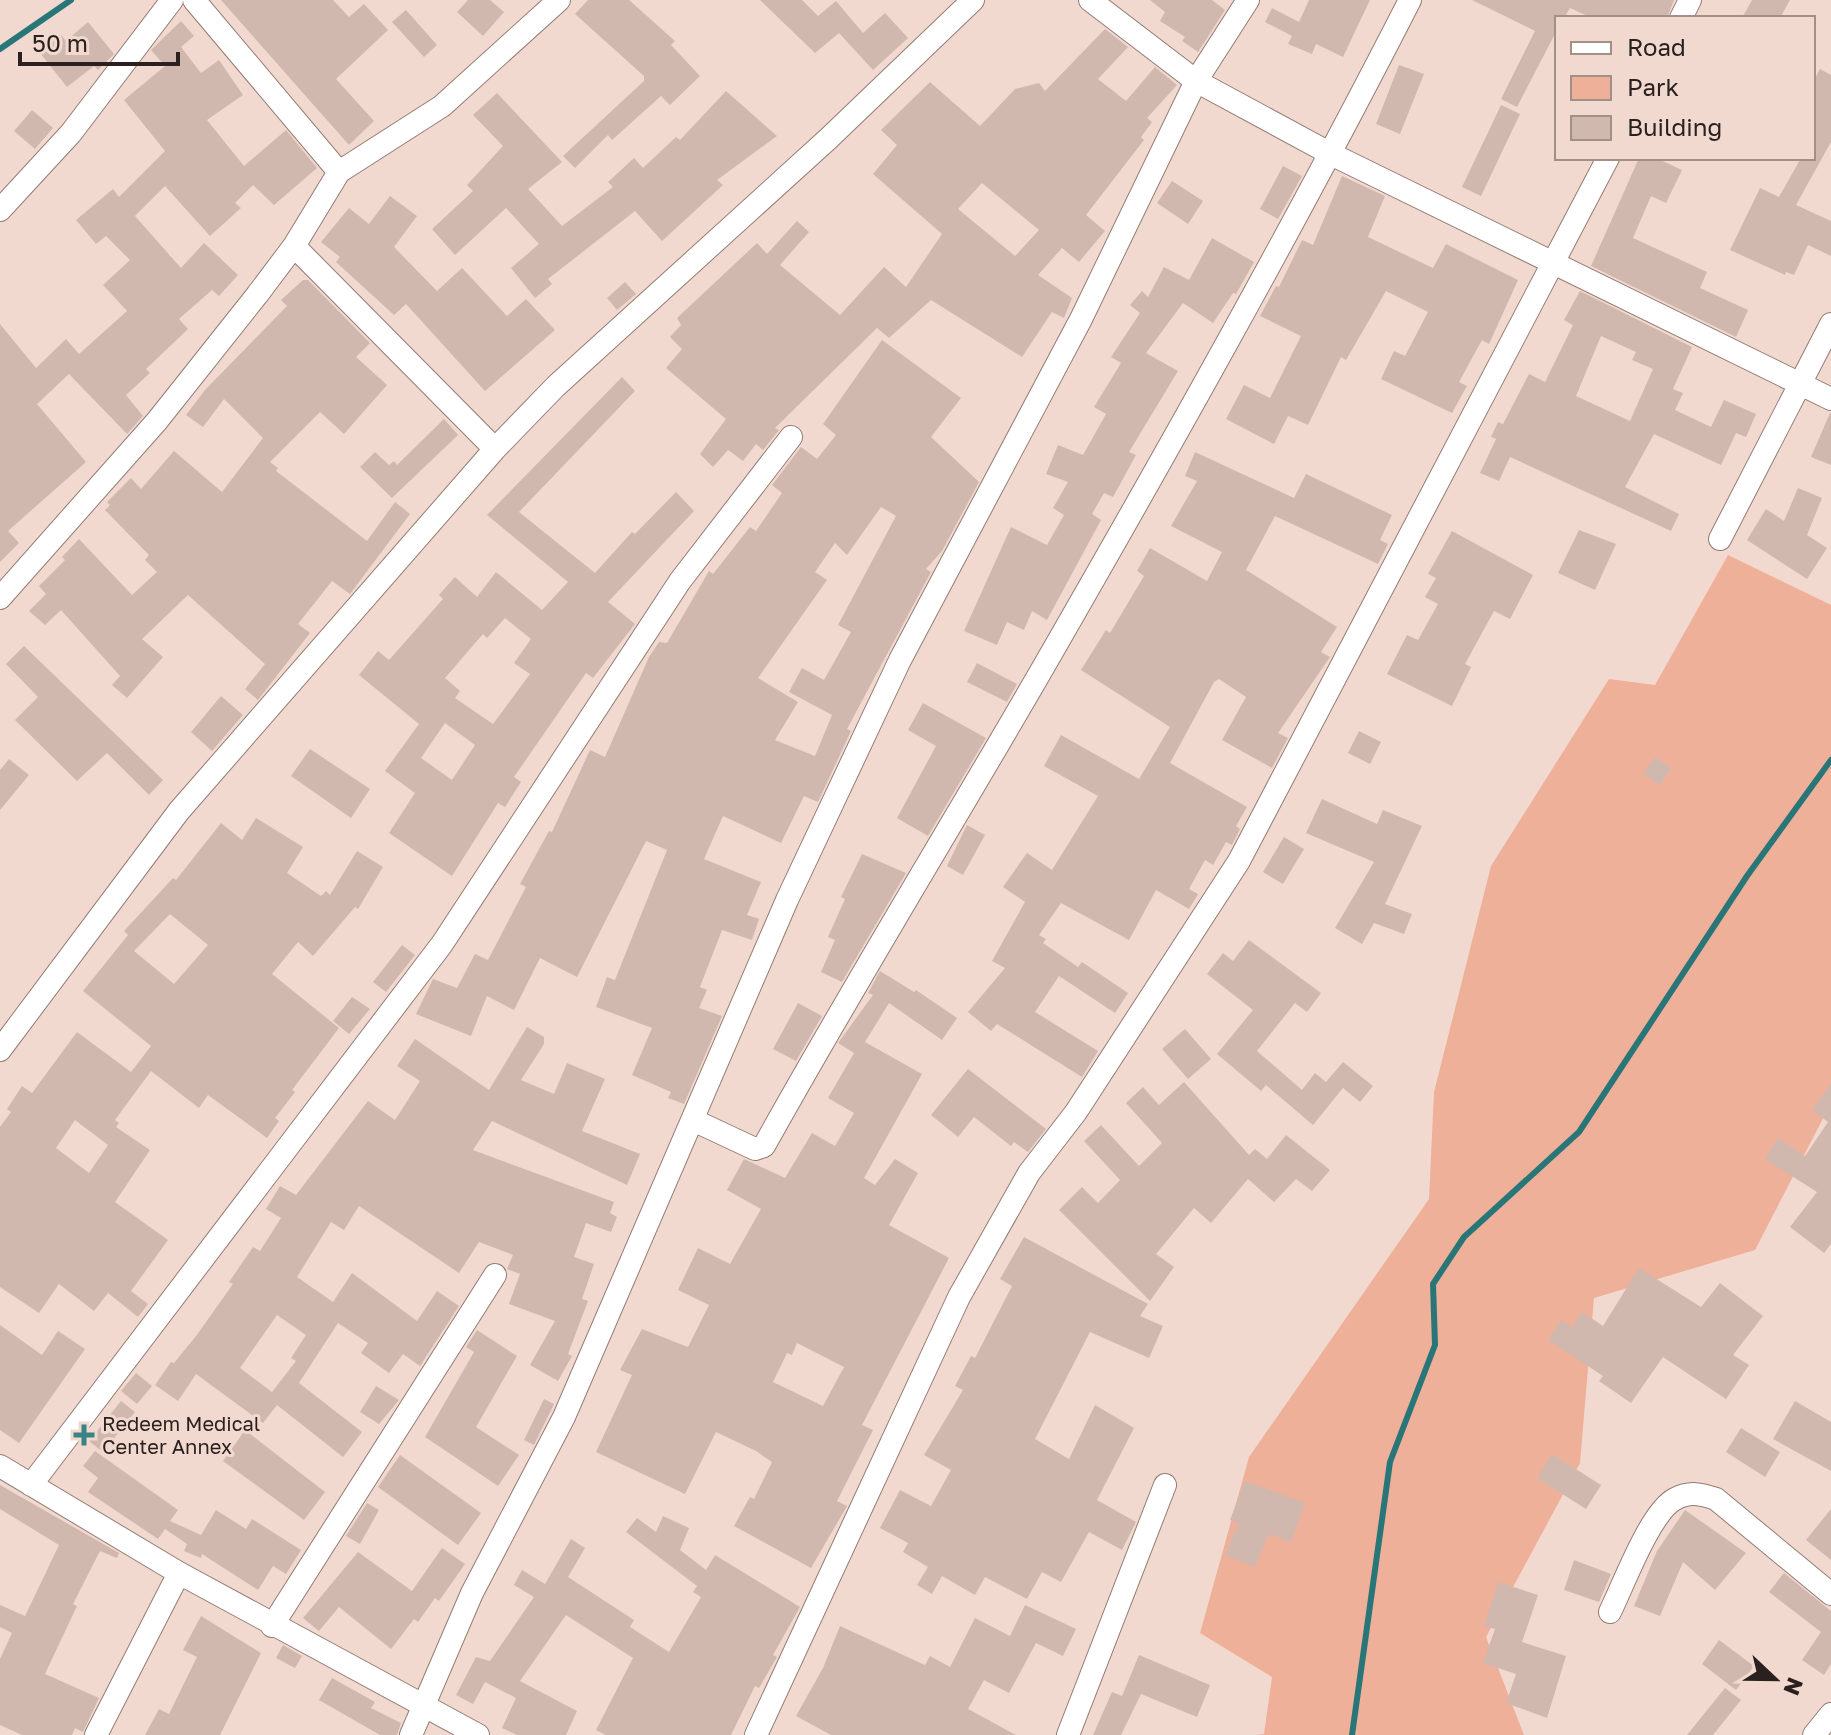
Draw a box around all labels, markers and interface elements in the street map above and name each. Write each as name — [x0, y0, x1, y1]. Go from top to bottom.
scale bar — [20, 16, 178, 66]
legend — [1555, 16, 1815, 160]
text: 50 m — [32, 28, 88, 57]
text: Road — [1627, 32, 1686, 61]
text: Park — [1627, 72, 1679, 101]
text: Building — [1627, 112, 1722, 141]
place label: Redeem Medical Center Annex — [102, 1411, 260, 1458]
marker: Redeem Medical Center Annex — [73, 1424, 95, 1446]
north arrow — [1735, 1639, 1815, 1719]
text: N — [1778, 1674, 1810, 1699]

